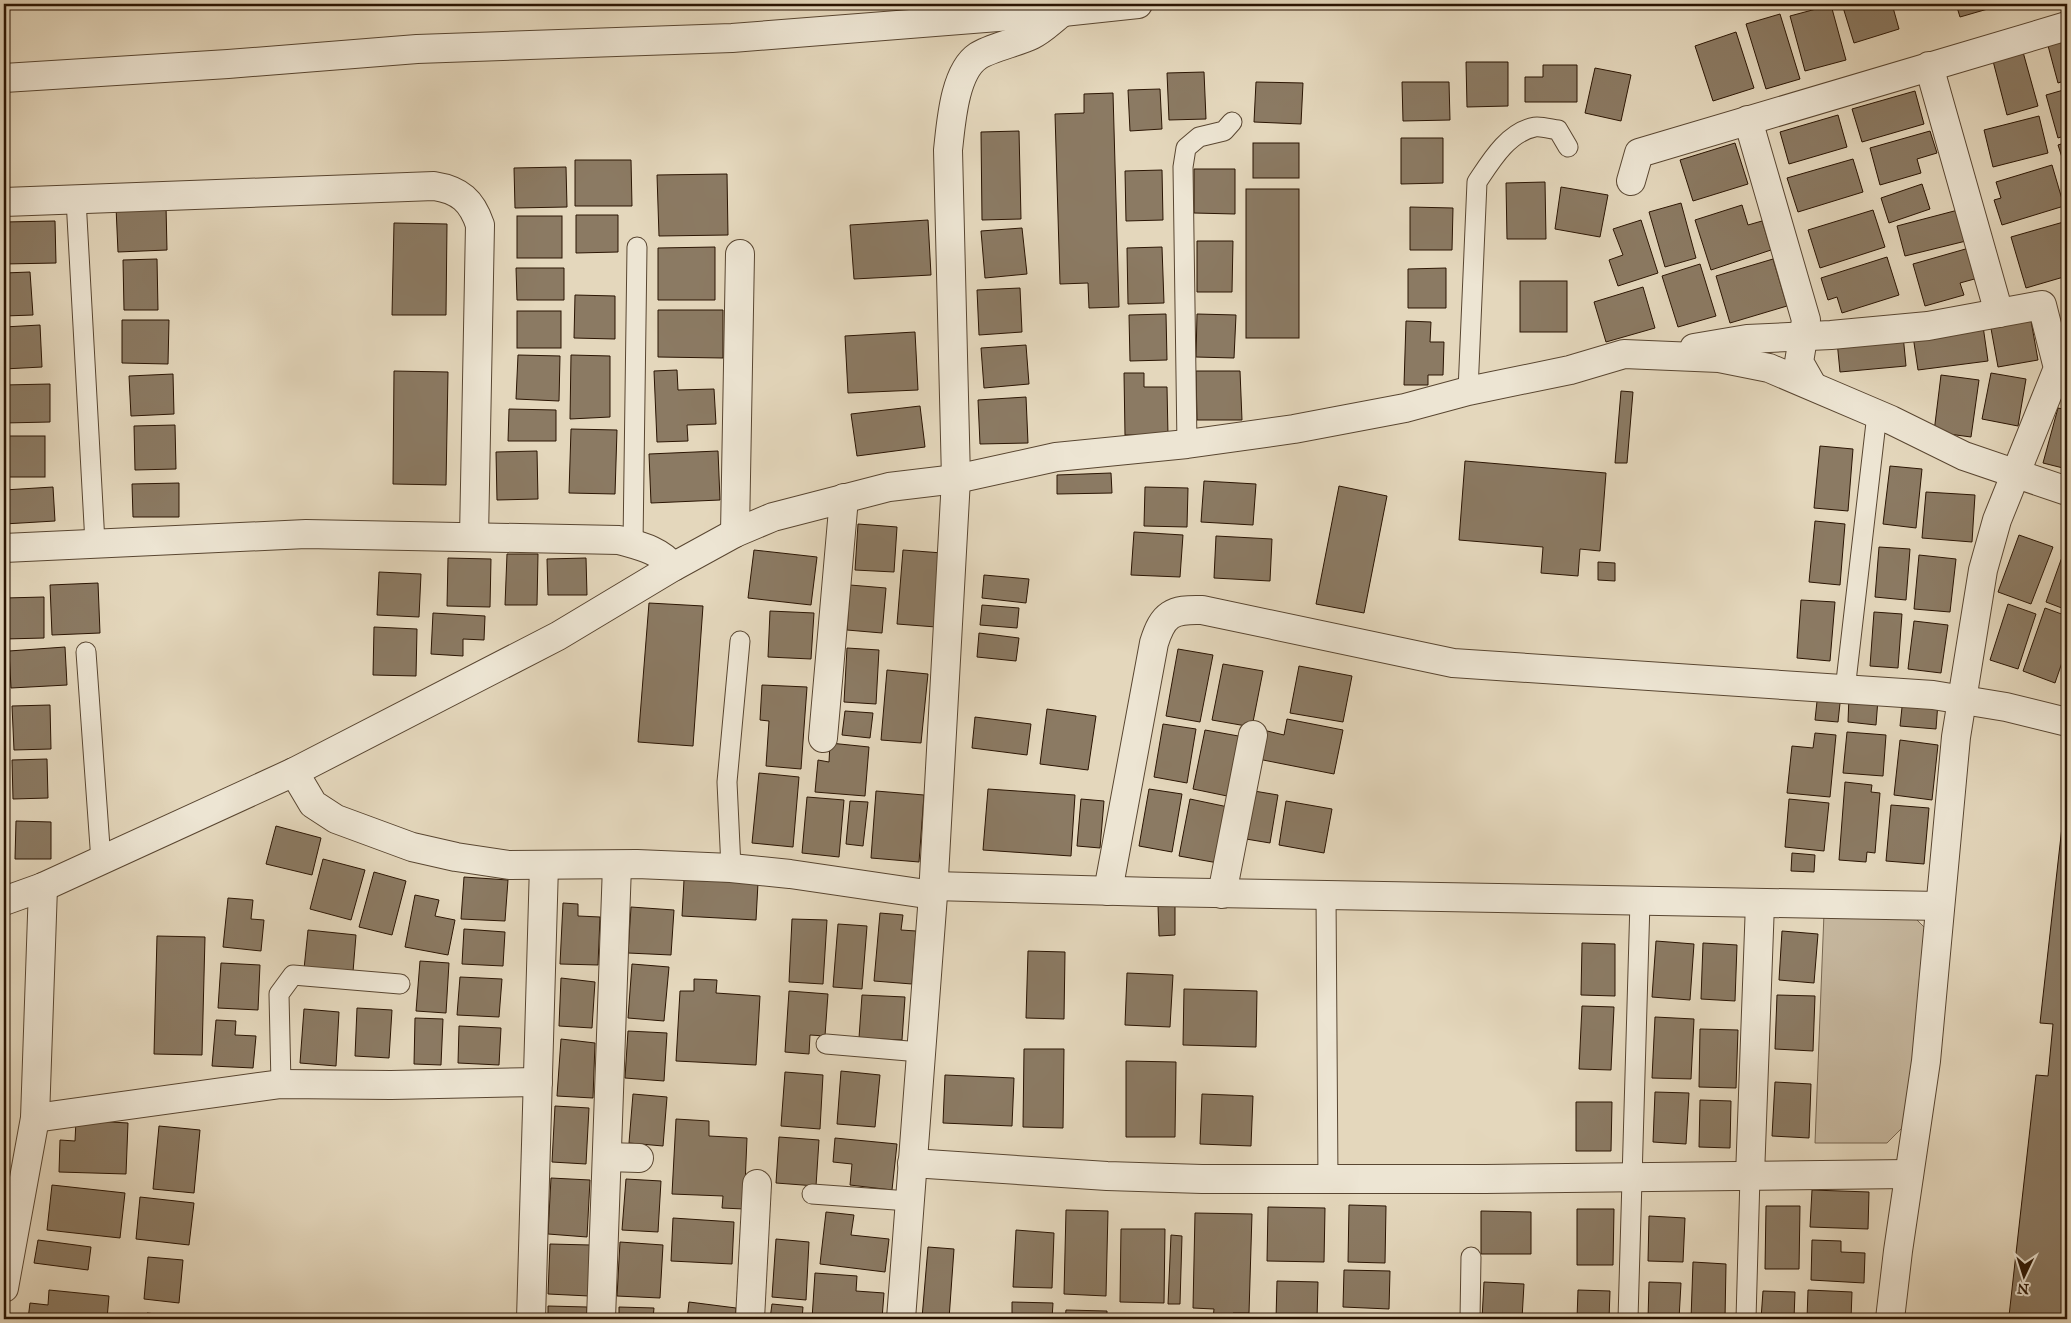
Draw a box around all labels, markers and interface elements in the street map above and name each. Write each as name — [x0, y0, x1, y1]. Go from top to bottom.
north arrow — [1998, 1250, 2048, 1300]
text: N — [2016, 1280, 2030, 1297]

